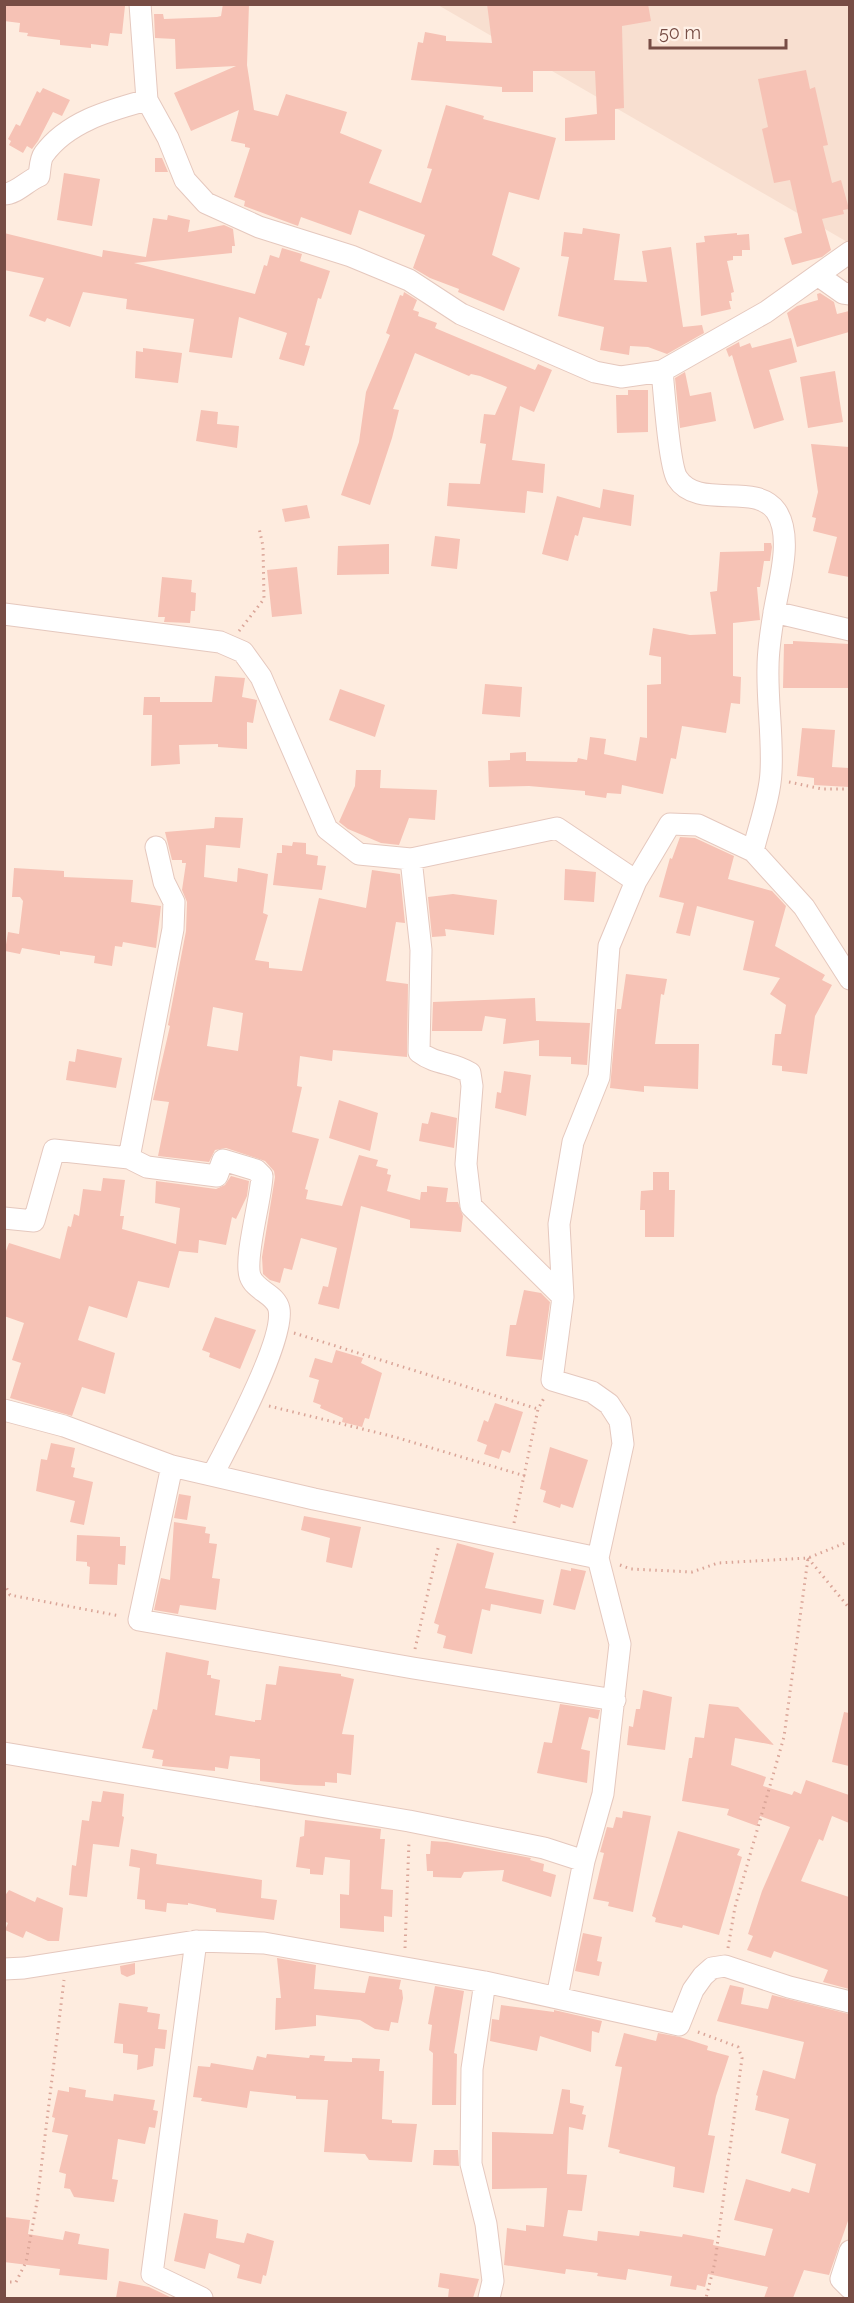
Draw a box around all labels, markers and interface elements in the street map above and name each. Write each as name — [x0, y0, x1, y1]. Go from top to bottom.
scale bar — [650, 12, 786, 50]
text: 50 m — [659, 22, 701, 43]

